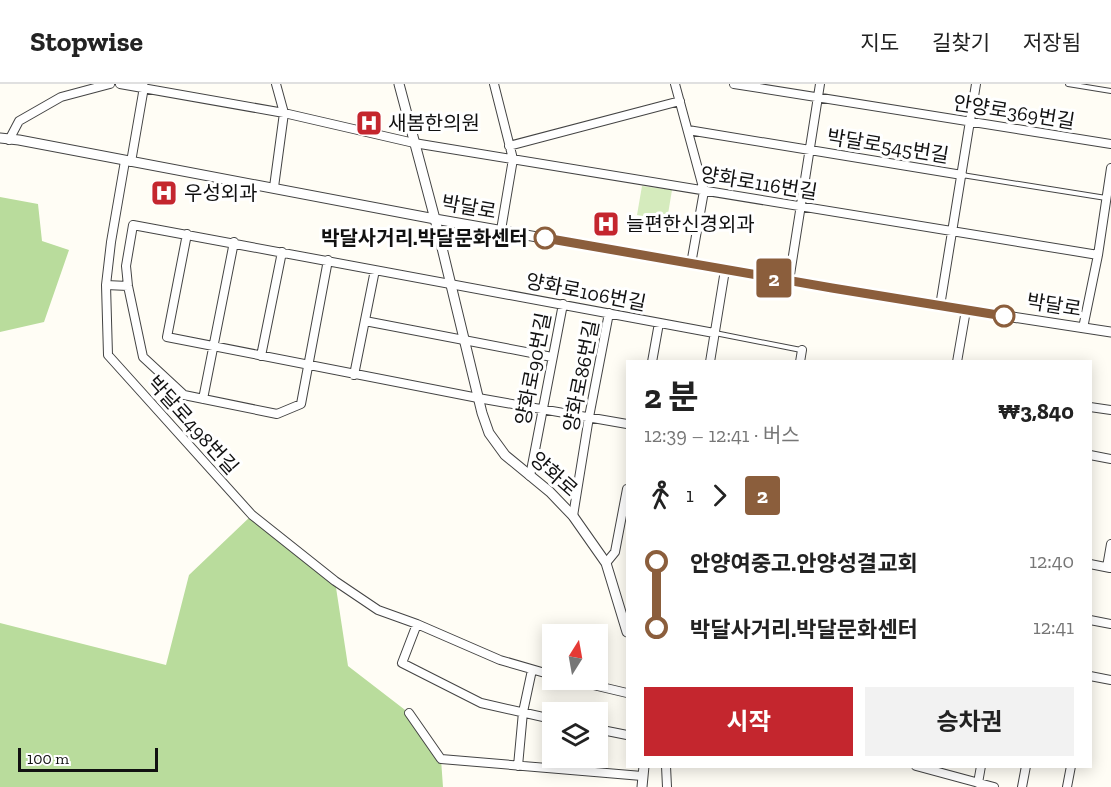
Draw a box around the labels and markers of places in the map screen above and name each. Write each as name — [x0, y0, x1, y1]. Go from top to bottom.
hospital icon: 새봄한의원 — [354, 108, 384, 138]
place label: 새봄한의원 — [388, 111, 480, 135]
hospital icon: 우성외과 — [149, 178, 179, 208]
place label: 우성외과 — [184, 181, 258, 205]
hospital icon: 늘편한신경외과 — [591, 209, 621, 239]
place label: 늘편한신경외과 — [626, 212, 755, 236]
place label: 박달사거리.박달문화센터 — [321, 226, 528, 250]
marker: 박달사거리.박달문화센터 — [534, 227, 556, 249]
unlabelled marker — [993, 305, 1015, 327]

